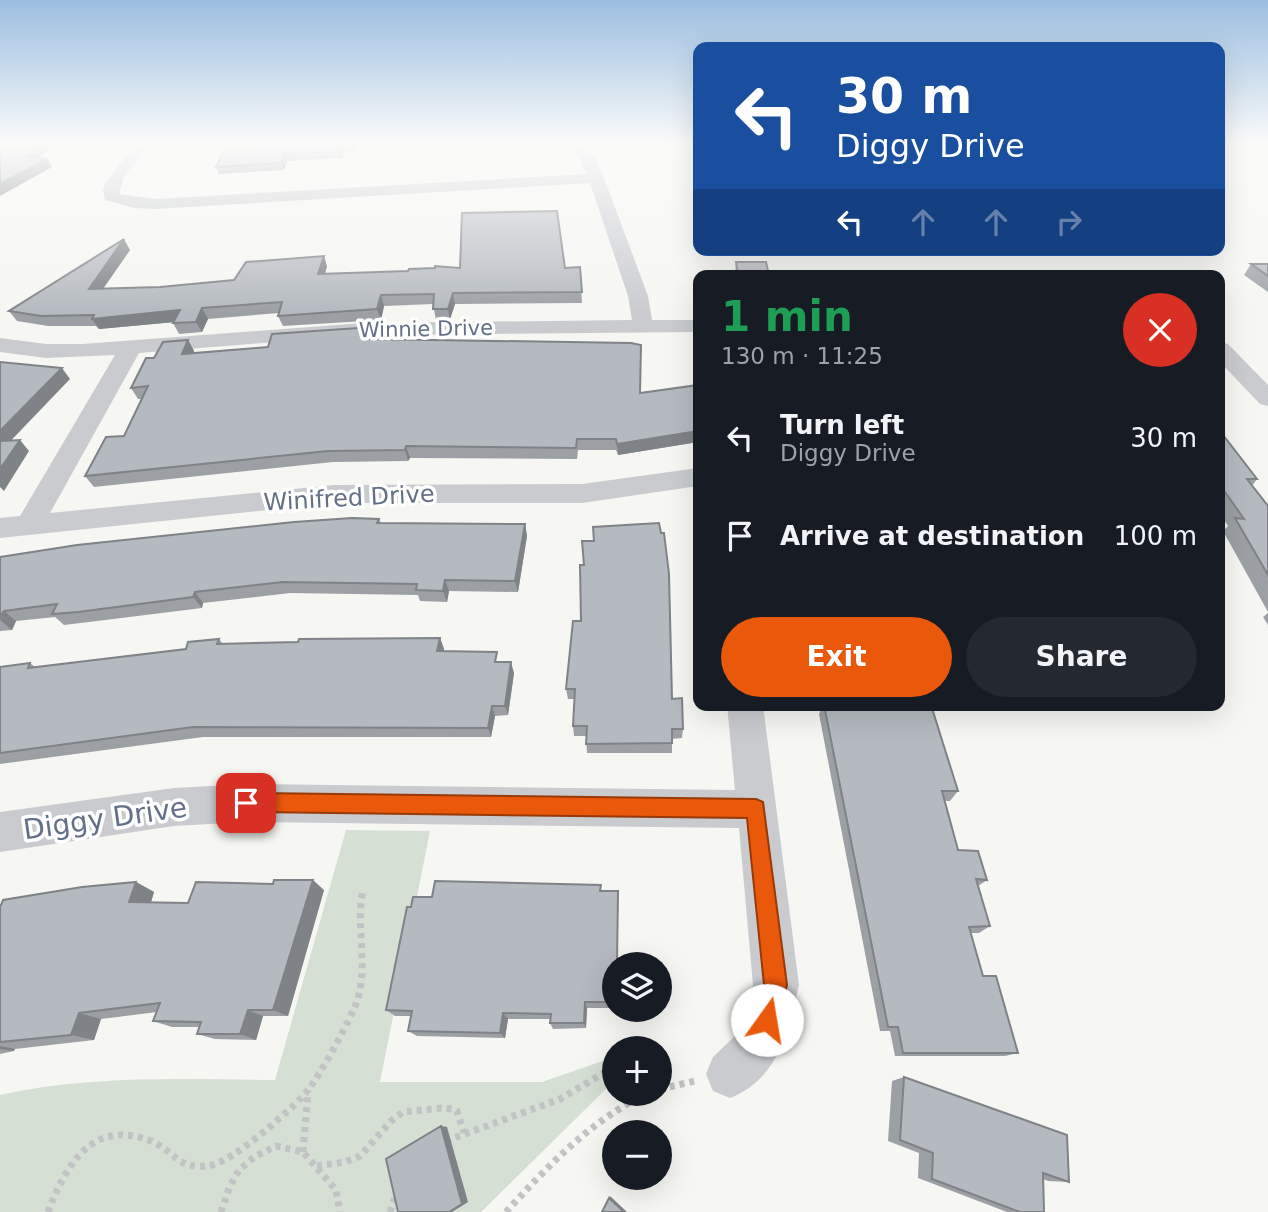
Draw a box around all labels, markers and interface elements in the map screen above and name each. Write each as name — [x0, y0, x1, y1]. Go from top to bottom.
text: 30 m — [836, 68, 972, 125]
icon: left — [721, 70, 812, 161]
text: Diggy Drive — [836, 127, 1025, 165]
icon: left — [831, 203, 869, 241]
icon: ahead — [904, 203, 942, 241]
icon: ahead — [977, 203, 1015, 241]
icon: right — [1050, 203, 1088, 241]
text: 1 min — [721, 292, 853, 341]
button: close — [1123, 293, 1197, 367]
street label: Winnie Drive — [359, 316, 493, 342]
text: 130 m · 11:25 — [721, 343, 883, 369]
text: Turn left — [780, 410, 904, 440]
icon: left — [721, 419, 759, 457]
text: 30 m — [1130, 423, 1197, 453]
text: Diggy Drive — [780, 440, 916, 466]
street label: Winifred Drive — [263, 480, 435, 516]
icon: arrive — [721, 517, 759, 555]
text: Arrive at destination — [780, 521, 1084, 551]
text: 100 m — [1114, 521, 1197, 551]
button: Exit — [721, 617, 952, 697]
button: Share — [966, 617, 1197, 697]
pin — [216, 773, 276, 833]
icon: arrive — [227, 784, 265, 822]
street label: Diggy Drive — [21, 791, 189, 846]
map controls — [602, 952, 672, 1190]
button: layers — [602, 952, 672, 1022]
position arrow — [730, 983, 804, 1057]
button: + — [602, 1036, 672, 1106]
button: − — [602, 1120, 672, 1190]

